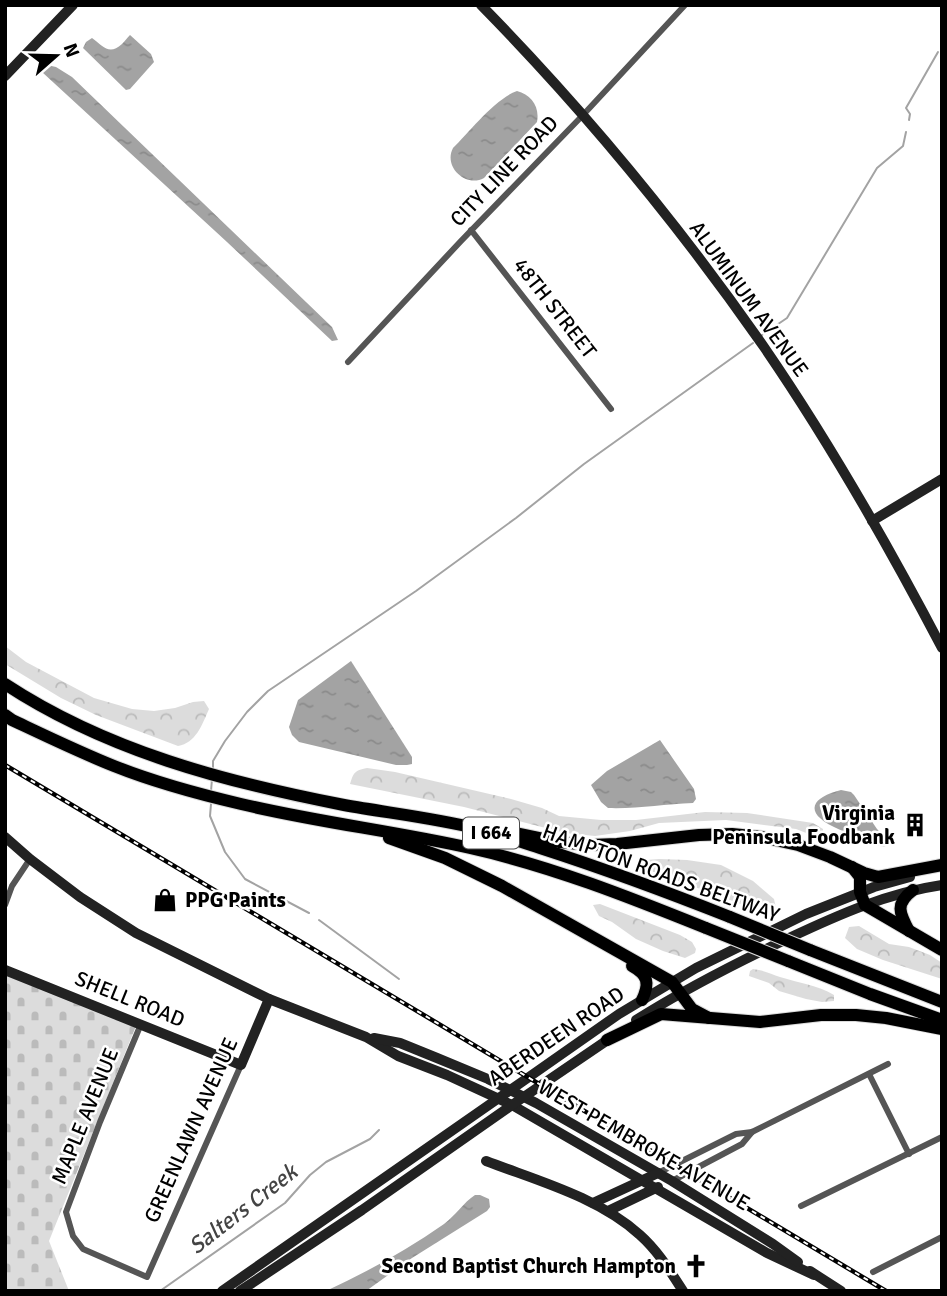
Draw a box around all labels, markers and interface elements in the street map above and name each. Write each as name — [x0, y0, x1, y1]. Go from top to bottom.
north arrow — [21, 21, 91, 91]
text: N — [57, 40, 85, 61]
street label: CITY LINE ROAD — [445, 110, 563, 232]
street label: ALUMINUM AVENUE — [684, 216, 814, 382]
street label: 48TH STREET — [508, 253, 603, 364]
place label: Virginia Peninsula Foodbank — [712, 800, 895, 850]
building icon: Virginia Peninsula Foodbank — [901, 811, 929, 839]
road number: I 664 — [463, 818, 519, 848]
street label: HAMPTON ROADS BELTWAY — [539, 818, 783, 928]
shop icon: PPG Paints — [151, 886, 179, 914]
place label: PPG Paints — [185, 887, 286, 913]
street label: SHELL ROAD — [71, 965, 189, 1033]
street label: ABERDEEN ROAD — [483, 981, 629, 1091]
street label: GREENLAWN AVENUE — [138, 1033, 244, 1227]
street label: MAPLE AVENUE — [46, 1044, 124, 1188]
street label: WEST PEMBROKE AVENUE — [533, 1074, 755, 1216]
water label: Salters Creek — [183, 1156, 305, 1261]
church icon: Second Baptist Church Hampton — [682, 1252, 710, 1280]
place label: Second Baptist Church Hampton — [381, 1253, 676, 1279]

